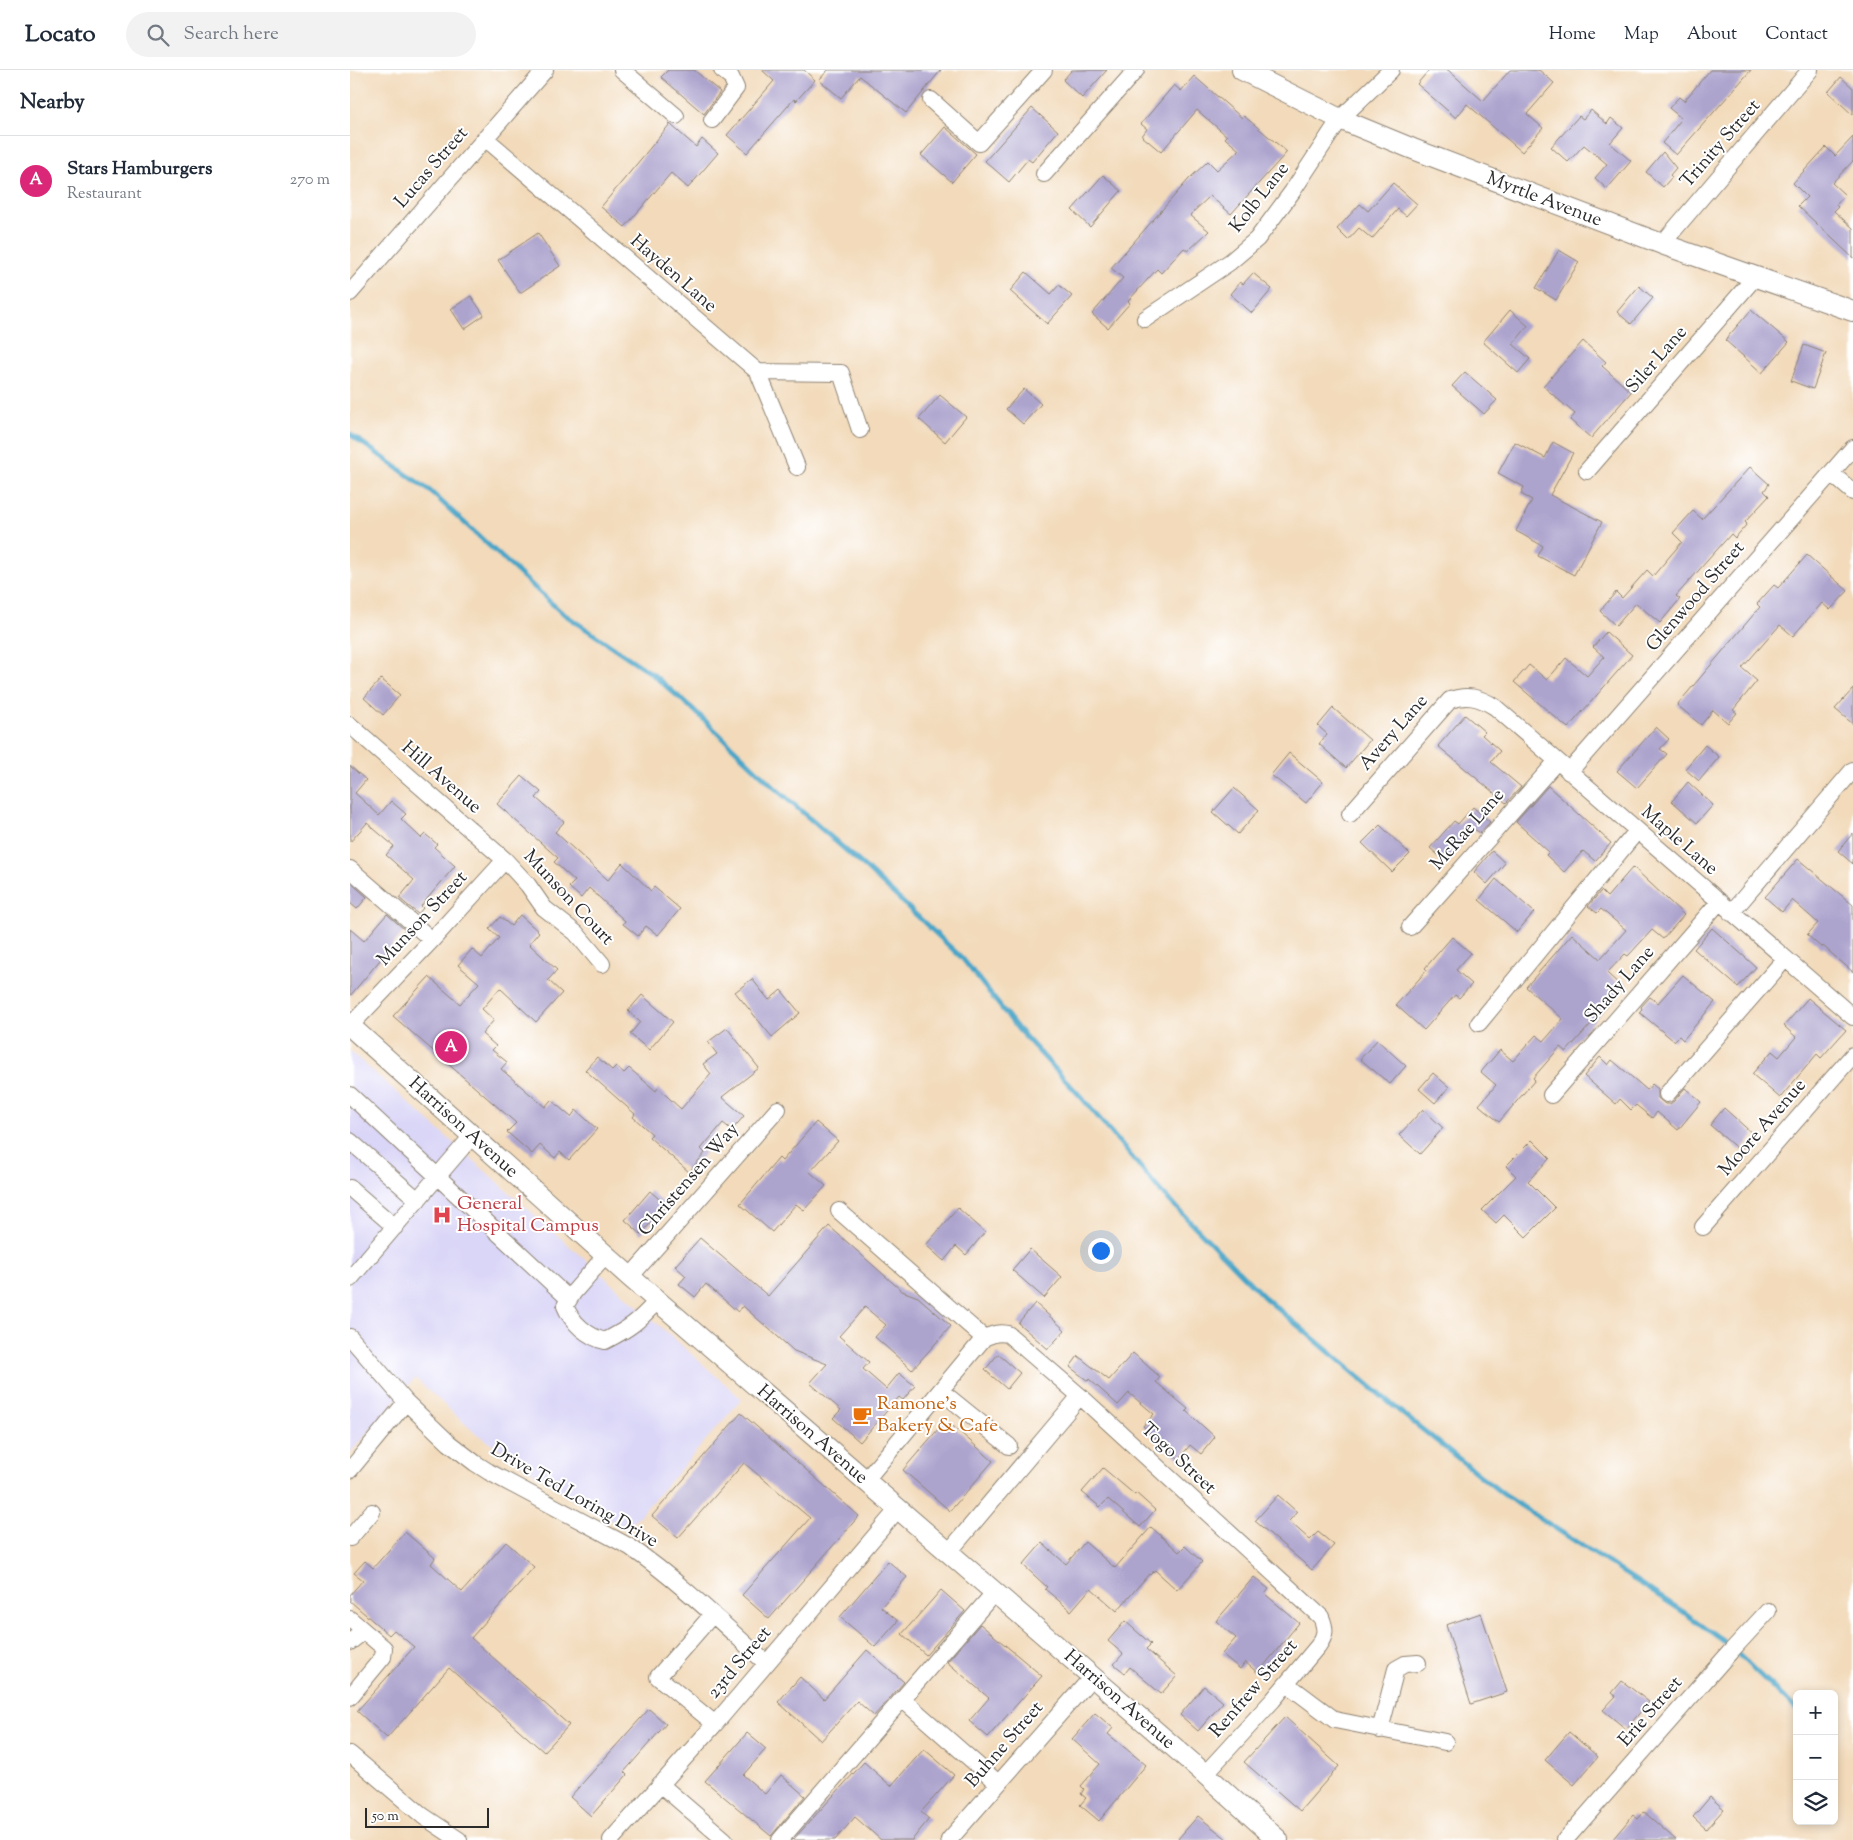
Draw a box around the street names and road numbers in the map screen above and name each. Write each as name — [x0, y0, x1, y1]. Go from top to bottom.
street label: Trinity Street — [1675, 93, 1768, 194]
street label: Lucas Street — [389, 121, 475, 215]
street label: Kolb Lane — [1224, 157, 1296, 239]
street label: Myrtle Avenue — [1482, 166, 1606, 234]
street label: Hayden Lane — [624, 229, 722, 320]
street label: Siler Lane — [1620, 320, 1694, 400]
street label: Glenwood Street — [1640, 536, 1752, 658]
street label: Avery Lane — [1353, 689, 1435, 777]
street label: Hill Avenue — [395, 735, 487, 821]
street label: McRae Lane — [1425, 783, 1511, 877]
street label: Maple Lane — [1634, 800, 1724, 882]
street label: Munson Court — [516, 844, 620, 952]
street label: Munson Street — [372, 865, 475, 973]
street label: Shady Lane — [1579, 940, 1661, 1030]
street label: Harrison Avenue — [402, 1071, 524, 1185]
street label: Moore Avenue — [1713, 1073, 1813, 1183]
street label: Christensen Way — [632, 1117, 746, 1243]
street label: Harrison Avenue — [750, 1379, 874, 1491]
street label: Togo Street — [1134, 1417, 1222, 1502]
street label: Drive Ted Loring Drive — [485, 1437, 663, 1555]
street label: 23rd Street — [702, 1620, 779, 1705]
street label: Renfrew Street — [1204, 1633, 1305, 1744]
street label: Harrison Avenue — [1057, 1644, 1181, 1756]
street label: Erie Street — [1613, 1670, 1690, 1753]
street label: Buhne Street — [960, 1695, 1051, 1794]

